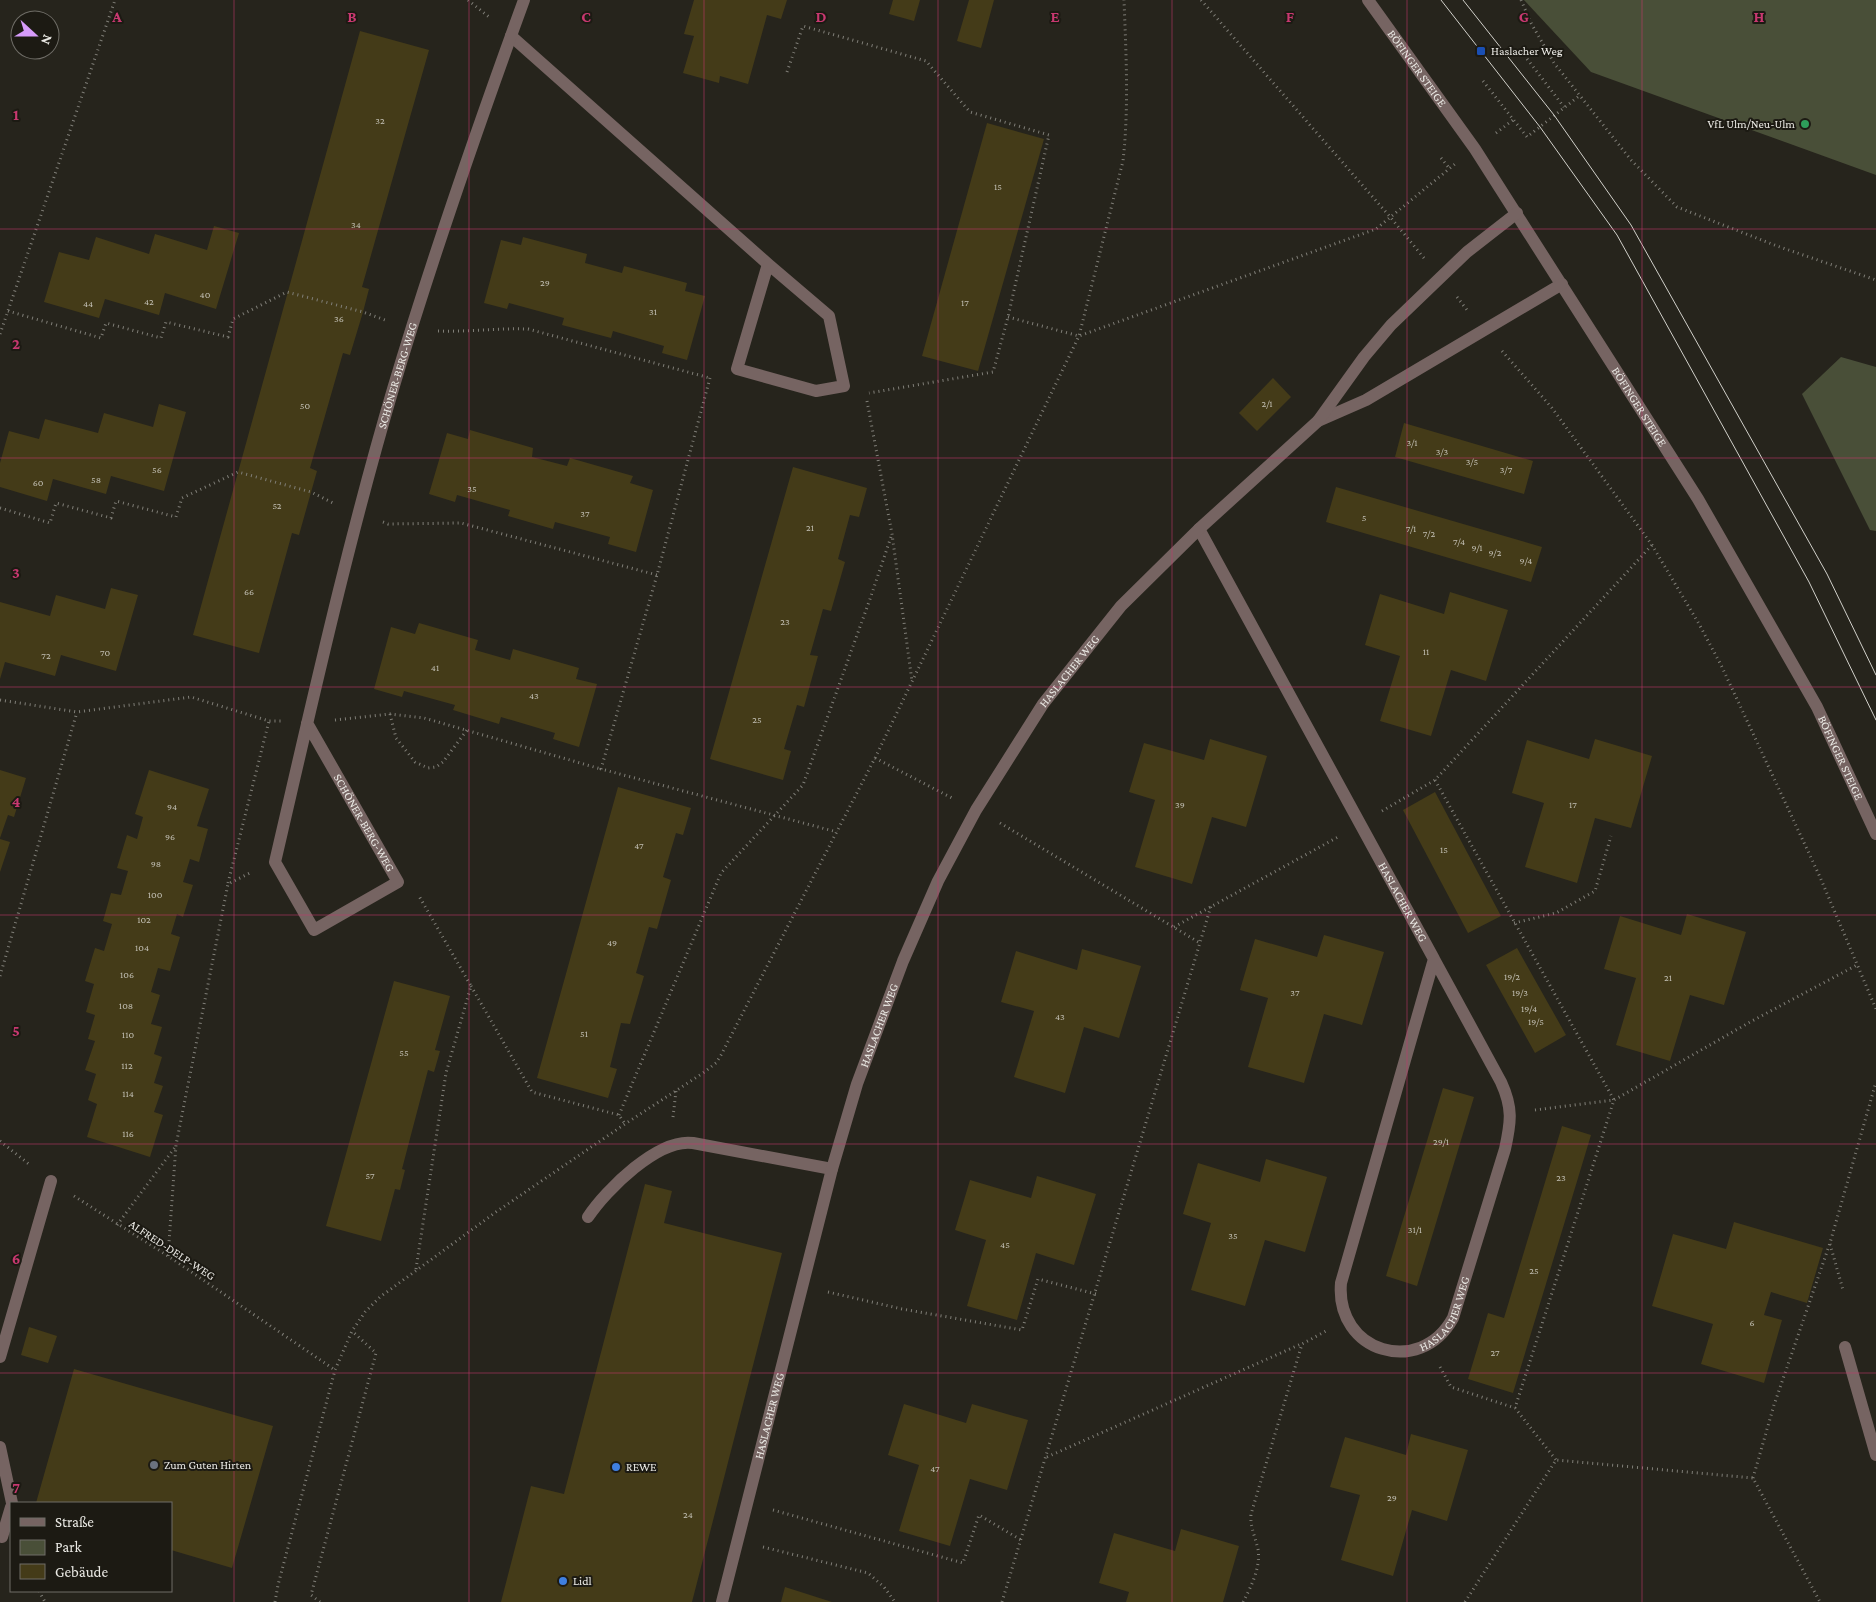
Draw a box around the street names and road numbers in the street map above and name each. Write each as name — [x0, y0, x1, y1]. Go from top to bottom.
street label: BÖFINGER STEIGE — [1385, 27, 1450, 110]
street label: SCHÖNER-BERG-WEG — [375, 320, 420, 430]
street label: BÖFINGER STEIGE — [1609, 364, 1670, 449]
street label: HASLACHER WEG — [1036, 632, 1102, 710]
street label: BÖFINGER STEIGE — [1815, 713, 1866, 803]
street label: SCHÖNER-BERG-WEG — [331, 771, 398, 875]
street label: HASLACHER WEG — [1375, 860, 1430, 944]
street label: HASLACHER WEG — [857, 981, 901, 1069]
street label: ALFRED-DELP-WEG — [126, 1217, 218, 1283]
street label: HASLACHER WEG — [1417, 1274, 1472, 1354]
street label: HASLACHER WEG — [752, 1371, 787, 1461]

